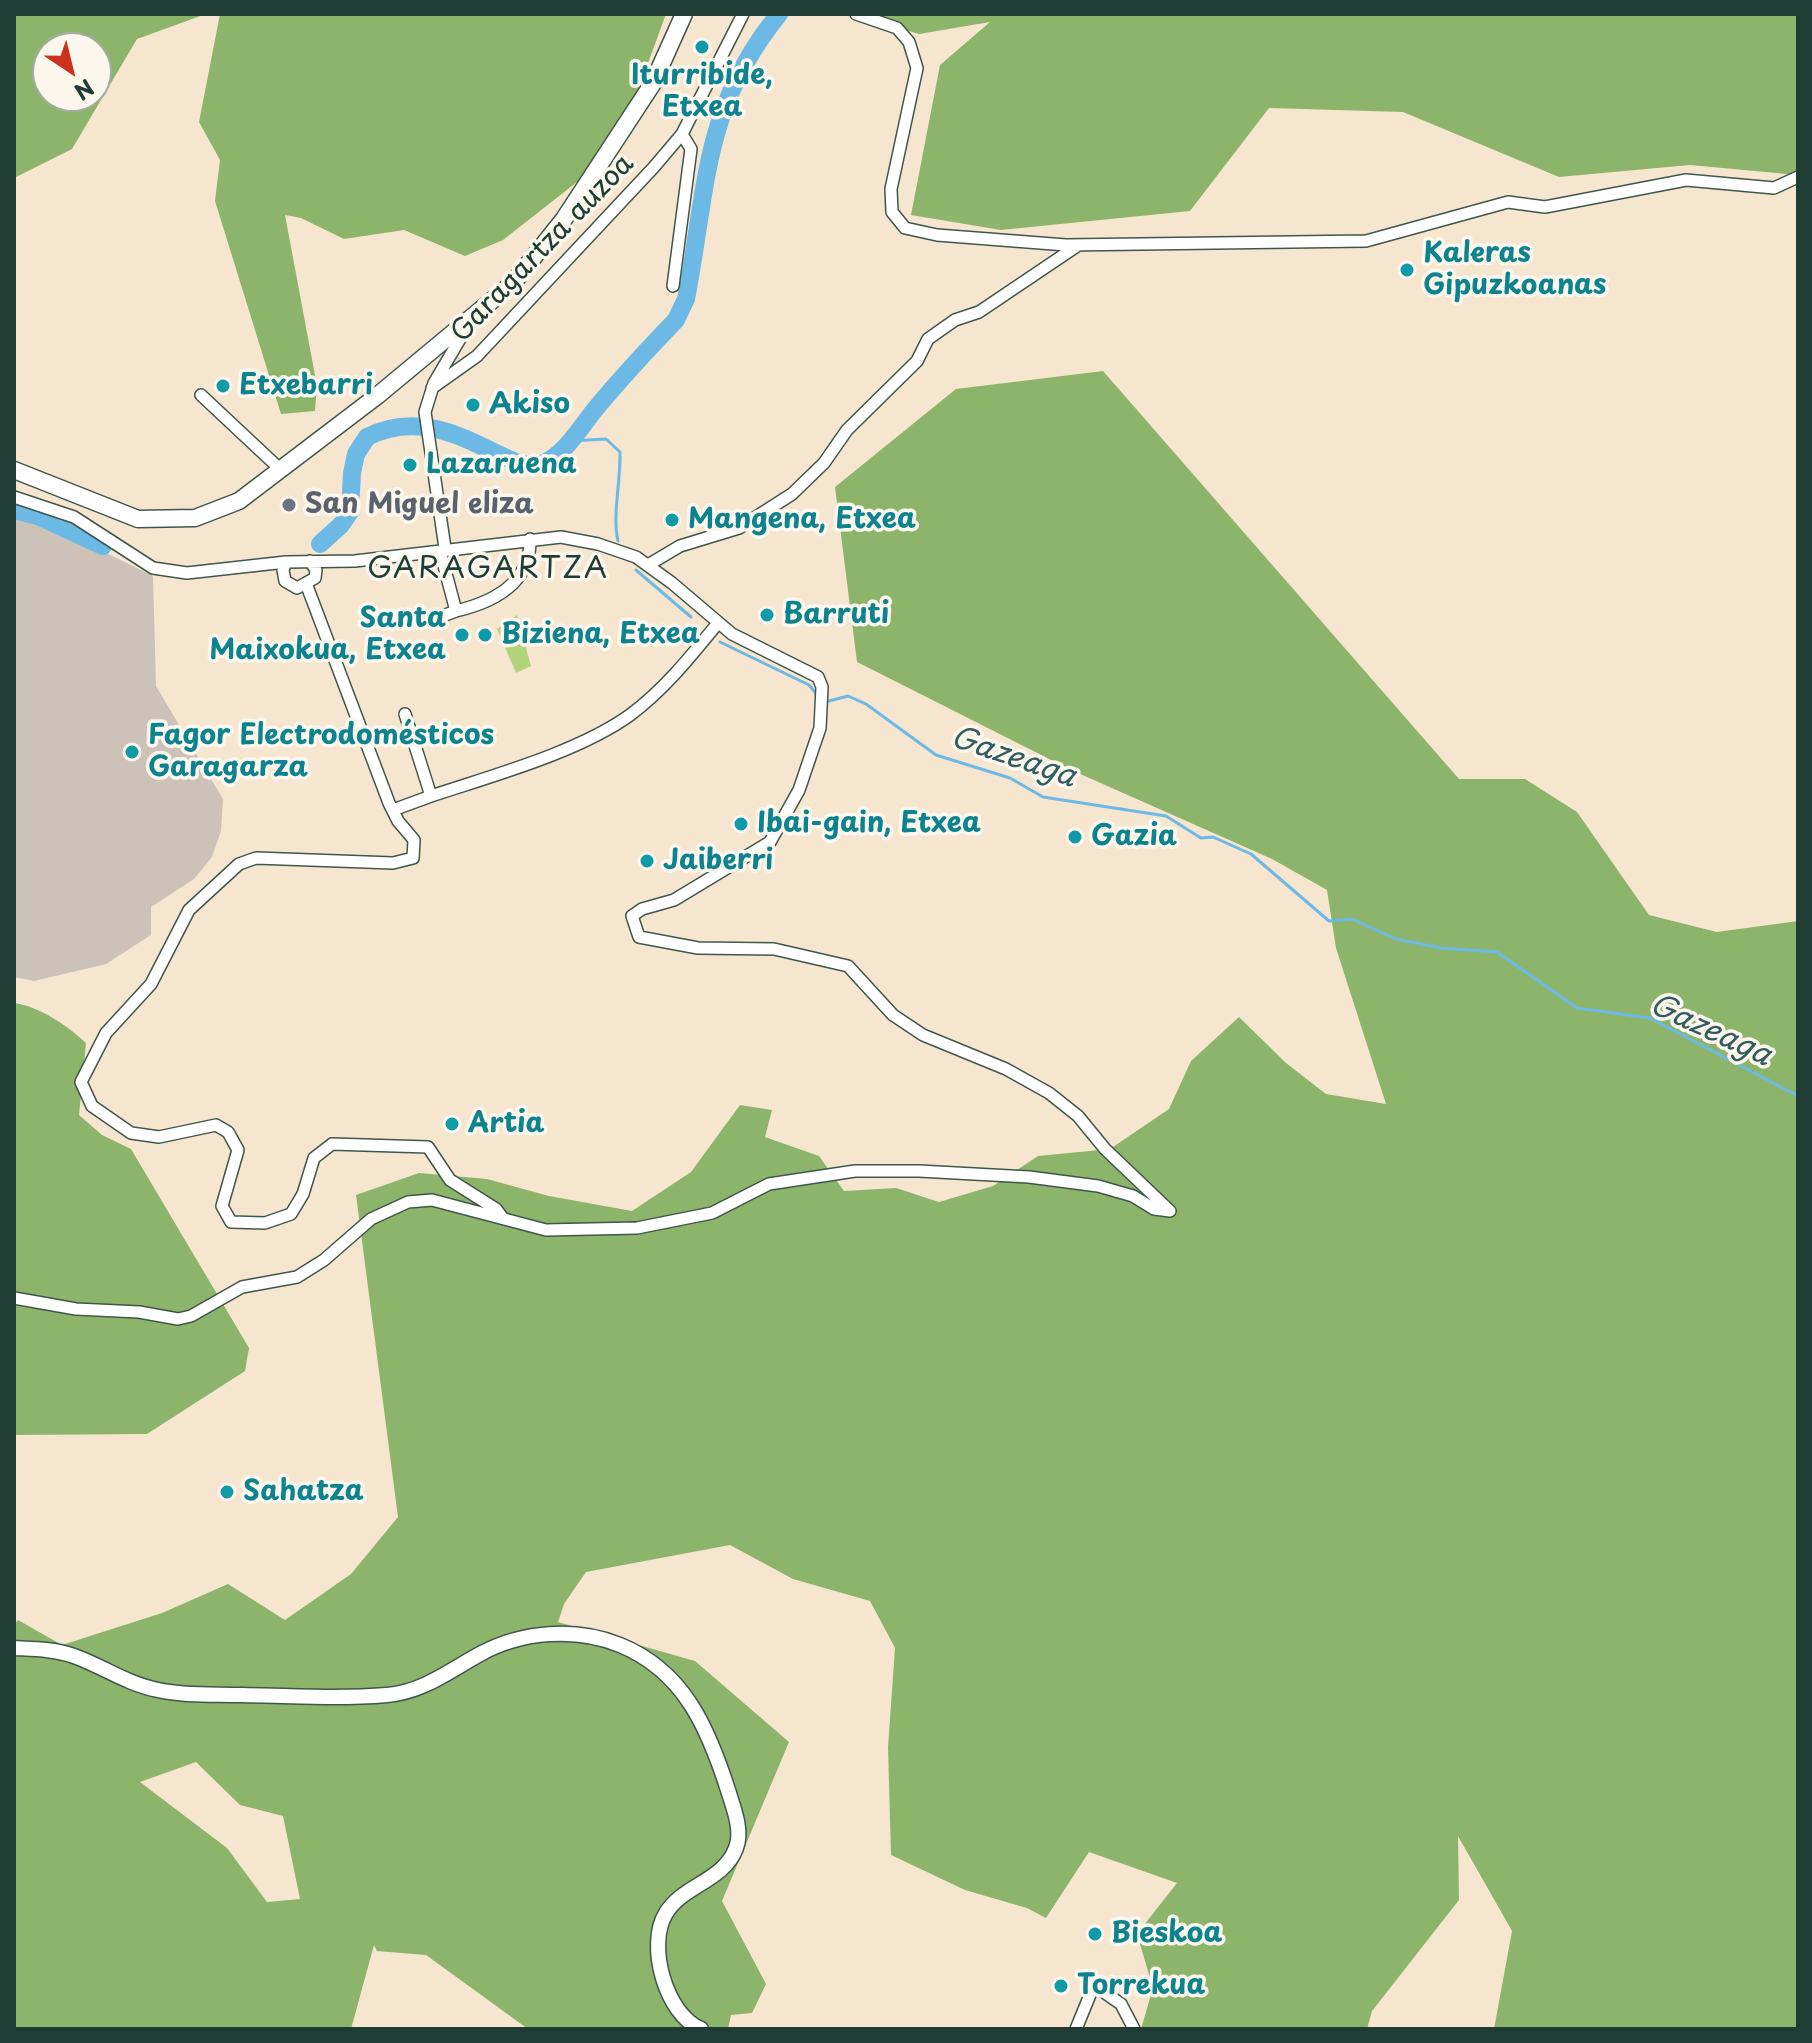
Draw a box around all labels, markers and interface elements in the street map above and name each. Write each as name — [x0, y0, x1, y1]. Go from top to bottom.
north arrow — [32, 32, 112, 112]
marker: Iturribide, Etxea — [693, 38, 711, 56]
place label: Iturribide, Etxea — [631, 59, 773, 125]
text: N — [68, 72, 102, 109]
street label: Garagartza auzoa — [445, 148, 641, 350]
place label: Kaleras Gipuzkoanas — [1423, 237, 1606, 303]
marker: Kaleras Gipuzkoanas — [1398, 261, 1416, 279]
place label: Etxebarri — [239, 369, 373, 403]
marker: Etxebarri — [214, 377, 232, 395]
place label: Akiso — [489, 388, 570, 422]
marker: Akiso — [464, 396, 482, 414]
place label: Lazaruena — [426, 448, 577, 482]
marker: Lazaruena — [401, 456, 419, 474]
place label: San Miguel eliza — [305, 488, 534, 522]
marker: San Miguel eliza — [280, 496, 298, 514]
place label: Mangena, Etxea — [688, 503, 916, 537]
marker: Mangena, Etxea — [663, 511, 681, 529]
district label: GARAGARTZA — [369, 552, 607, 588]
place label: Barruti — [783, 598, 889, 632]
place label: Santa Maixokua, Etxea — [209, 602, 446, 668]
marker: Barruti — [758, 606, 776, 624]
place label: Biziena, Etxea — [501, 618, 700, 652]
marker: Santa Maixokua, Etxea — [453, 626, 471, 644]
marker: Biziena, Etxea — [476, 626, 494, 644]
place label: Fagor Electrodomésticos Garagarza — [148, 719, 494, 785]
water label: Gazeaga — [946, 720, 1080, 796]
marker: Fagor Electrodomésticos Garagarza — [123, 743, 141, 761]
place label: Ibai-gain, Etxea — [757, 807, 981, 841]
marker: Ibai-gain, Etxea — [732, 815, 750, 833]
place label: Gazia — [1091, 820, 1177, 854]
marker: Gazia — [1066, 828, 1084, 846]
place label: Jaiberri — [663, 844, 773, 878]
marker: Jaiberri — [638, 852, 656, 870]
water label: Gazeaga — [1644, 987, 1776, 1075]
place label: Artia — [468, 1107, 545, 1141]
marker: Artia — [443, 1115, 461, 1133]
place label: Sahatza — [243, 1475, 364, 1509]
marker: Sahatza — [218, 1483, 236, 1501]
place label: Bieskoa — [1111, 1917, 1222, 1951]
marker: Bieskoa — [1086, 1925, 1104, 1943]
place label: Torrekua — [1077, 1969, 1205, 2003]
marker: Torrekua — [1052, 1977, 1070, 1995]

